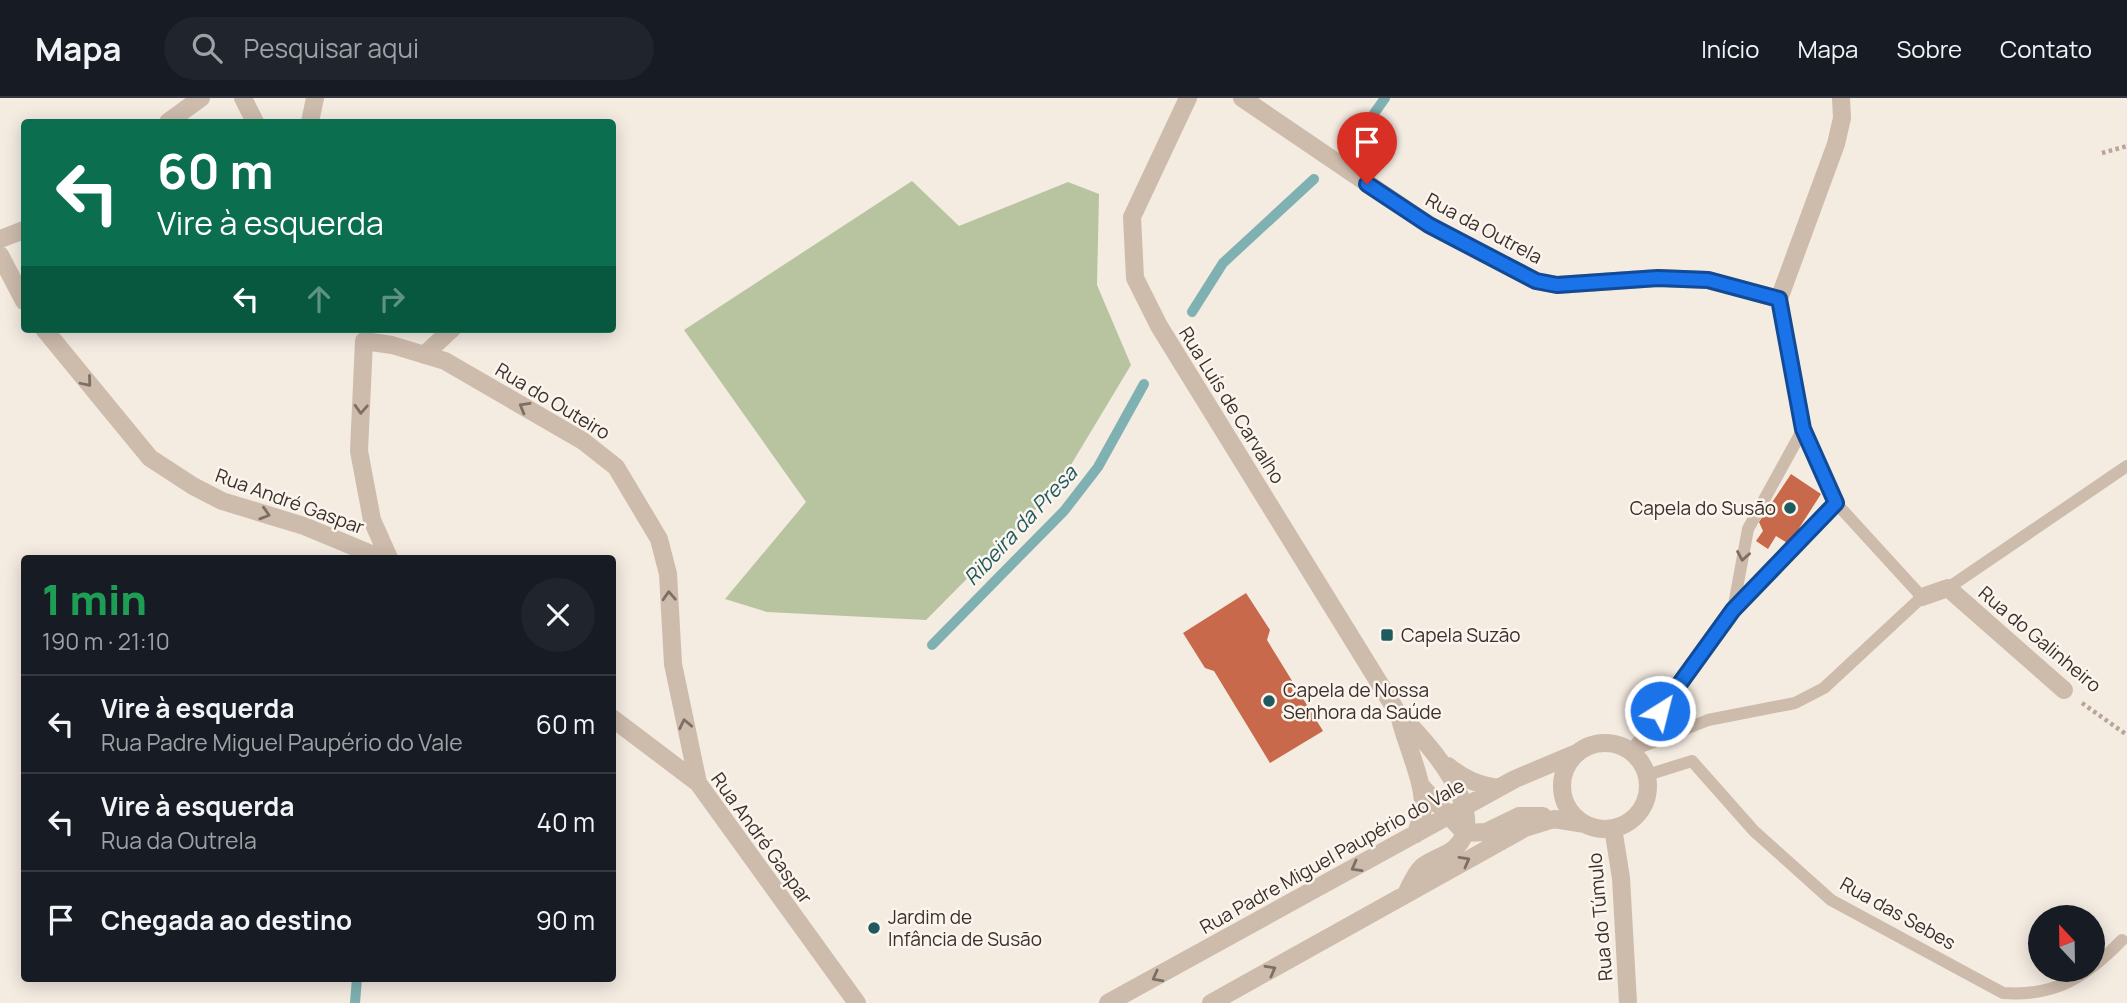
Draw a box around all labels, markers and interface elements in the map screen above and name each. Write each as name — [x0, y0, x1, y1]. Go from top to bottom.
search box — [164, 17, 654, 80]
text: Mapa — [35, 26, 122, 71]
icon: search — [188, 29, 226, 67]
text: Pesquisar aqui — [244, 30, 419, 66]
text: Início — [1701, 32, 1759, 65]
text: Mapa — [1797, 32, 1858, 65]
text: Sobre — [1896, 32, 1962, 65]
text: Contato — [2000, 32, 2092, 65]
pin — [1337, 112, 1397, 184]
icon: arrive — [1348, 123, 1386, 161]
text: 60 m — [157, 137, 274, 204]
icon: left — [42, 147, 133, 238]
street label: Rua da Outrela — [1421, 186, 1547, 270]
text: Vire à esquerda — [157, 201, 384, 245]
icon: left — [227, 280, 265, 318]
icon: ahead — [300, 280, 338, 318]
icon: right — [373, 280, 411, 318]
street label: Rua Luís de Carvalho — [1173, 322, 1291, 488]
street label: Rua do Outeiro — [491, 356, 615, 446]
one-way arrow — [79, 373, 91, 386]
one-way arrow — [519, 402, 532, 415]
one-way arrow — [353, 404, 368, 415]
water label: Ribeira da Presa — [957, 458, 1084, 591]
street label: Rua André Gaspar — [212, 462, 368, 540]
place label: Capela do Susão — [1630, 495, 1776, 521]
marker: Capela do Susão — [1782, 500, 1798, 516]
one-way arrow — [259, 505, 271, 520]
one-way arrow — [1736, 550, 1751, 562]
text: 1 min — [42, 570, 147, 628]
button: close — [521, 578, 595, 652]
street label: Rua do Galinheiro — [1973, 580, 2107, 698]
one-way arrow — [662, 590, 677, 601]
place label: Capela Suzão — [1401, 622, 1521, 648]
text: 190 m · 21:10 — [42, 625, 170, 657]
marker: Capela Suzão — [1379, 627, 1395, 643]
position arrow — [1623, 674, 1697, 748]
place label: Capela de Nossa Senhora da Saúde — [1283, 677, 1442, 725]
text: Vire à esquerda — [101, 690, 294, 726]
marker: Capela de Nossa Senhora da Saúde — [1261, 693, 1277, 709]
icon: left — [42, 705, 80, 743]
text: 60 m — [536, 706, 595, 742]
one-way arrow — [679, 718, 694, 730]
text: Rua Padre Miguel Paupério do Vale — [101, 726, 463, 758]
street label: Rua André Gaspar — [705, 767, 819, 909]
street label: Rua Padre Miguel Paupério do Vale — [1195, 772, 1469, 940]
text: Vire à esquerda — [101, 788, 294, 824]
icon: left — [42, 803, 80, 841]
text: 40 m — [537, 804, 595, 840]
text: Rua da Outrela — [101, 824, 257, 856]
street label: Rua do Túmulo — [1581, 852, 1619, 982]
one-way arrow — [1458, 856, 1471, 869]
one-way arrow — [1351, 859, 1363, 873]
street label: Rua das Sebes — [1836, 871, 1960, 955]
icon: arrive — [42, 901, 80, 939]
text: Chegada ao destino — [101, 902, 352, 938]
text: 90 m — [536, 902, 595, 938]
place label: Jardim de Infância de Susão — [888, 904, 1042, 952]
north arrow — [2028, 905, 2105, 982]
map controls — [2028, 905, 2105, 982]
marker: Jardim de Infância de Susão — [866, 920, 882, 936]
one-way arrow — [1263, 965, 1276, 978]
one-way arrow — [1151, 969, 1164, 982]

